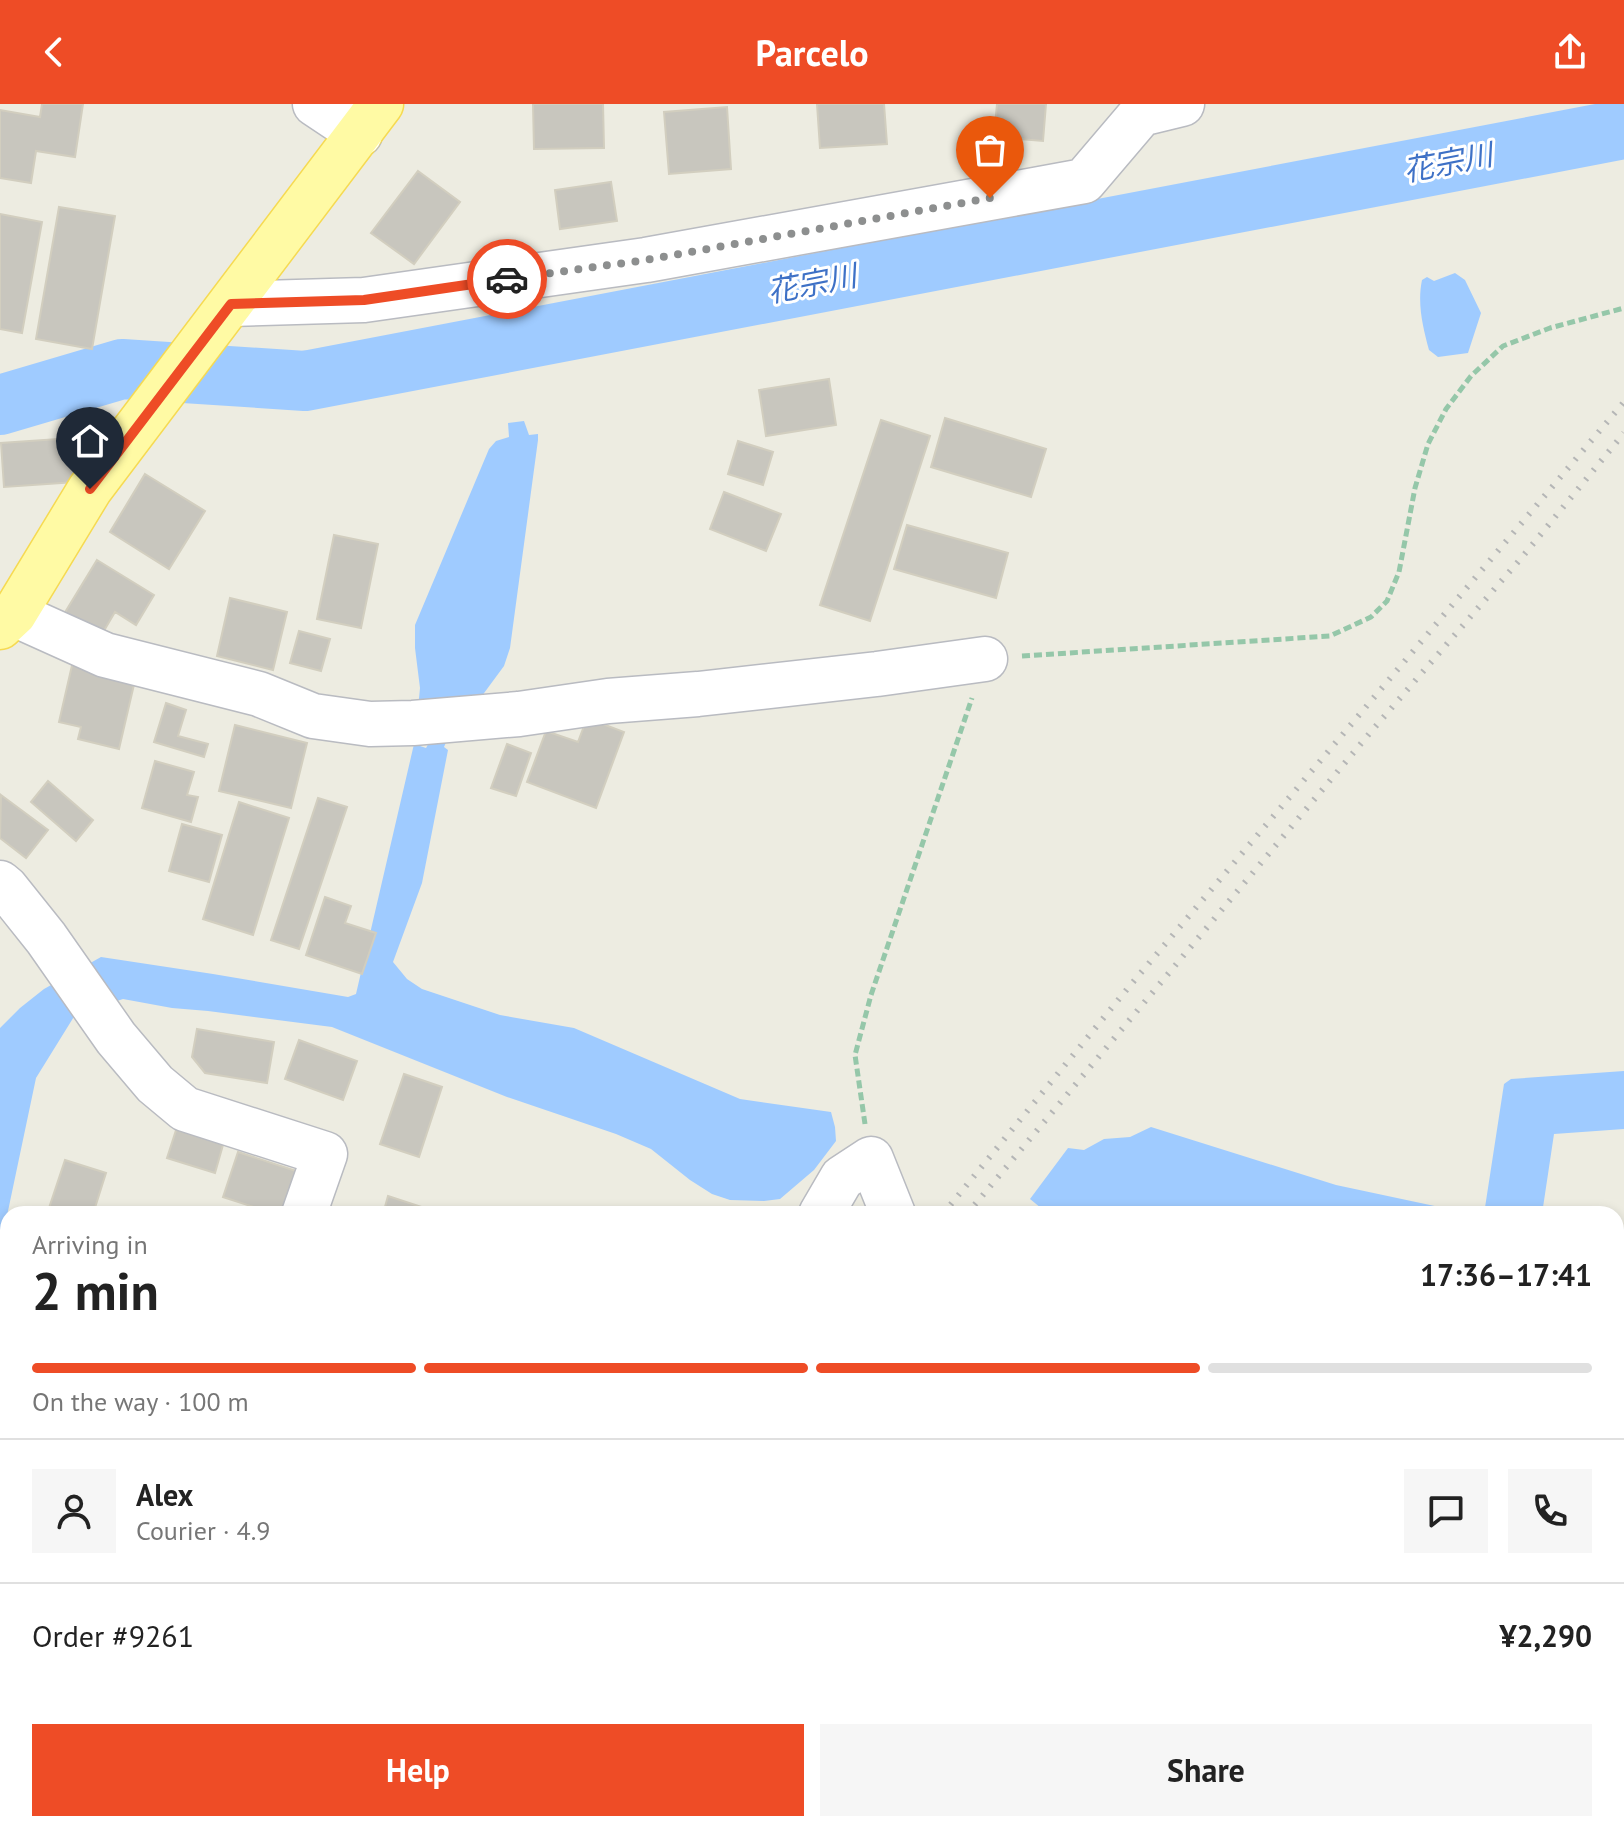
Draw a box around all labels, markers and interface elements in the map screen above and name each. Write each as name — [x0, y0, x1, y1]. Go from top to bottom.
text: Parcelo — [755, 29, 869, 76]
icon: back — [32, 30, 76, 74]
icon: share — [1548, 30, 1592, 74]
pin — [956, 116, 1024, 198]
icon: bag — [968, 128, 1012, 172]
water label: 花宗川 — [1400, 133, 1499, 189]
courier — [467, 239, 547, 319]
water label: 花宗川 — [764, 254, 863, 310]
icon: car — [485, 257, 529, 301]
pin — [56, 407, 124, 489]
icon: home — [68, 419, 112, 463]
text: Arriving in — [32, 1228, 148, 1261]
text: 17:36–17:41 — [1420, 1255, 1592, 1294]
text: 2 min — [32, 1257, 159, 1324]
text: On the way · 100 m — [32, 1385, 249, 1418]
button: person — [32, 1469, 116, 1553]
button: chat — [1404, 1469, 1488, 1553]
button: phone — [1508, 1469, 1592, 1553]
text: Alex — [136, 1475, 193, 1514]
text: Courier · 4.9 — [136, 1514, 270, 1547]
text: Order #9261 — [32, 1616, 194, 1655]
text: ¥2,290 — [1499, 1616, 1592, 1655]
button: Help — [32, 1724, 804, 1816]
button: Share — [820, 1724, 1592, 1816]

